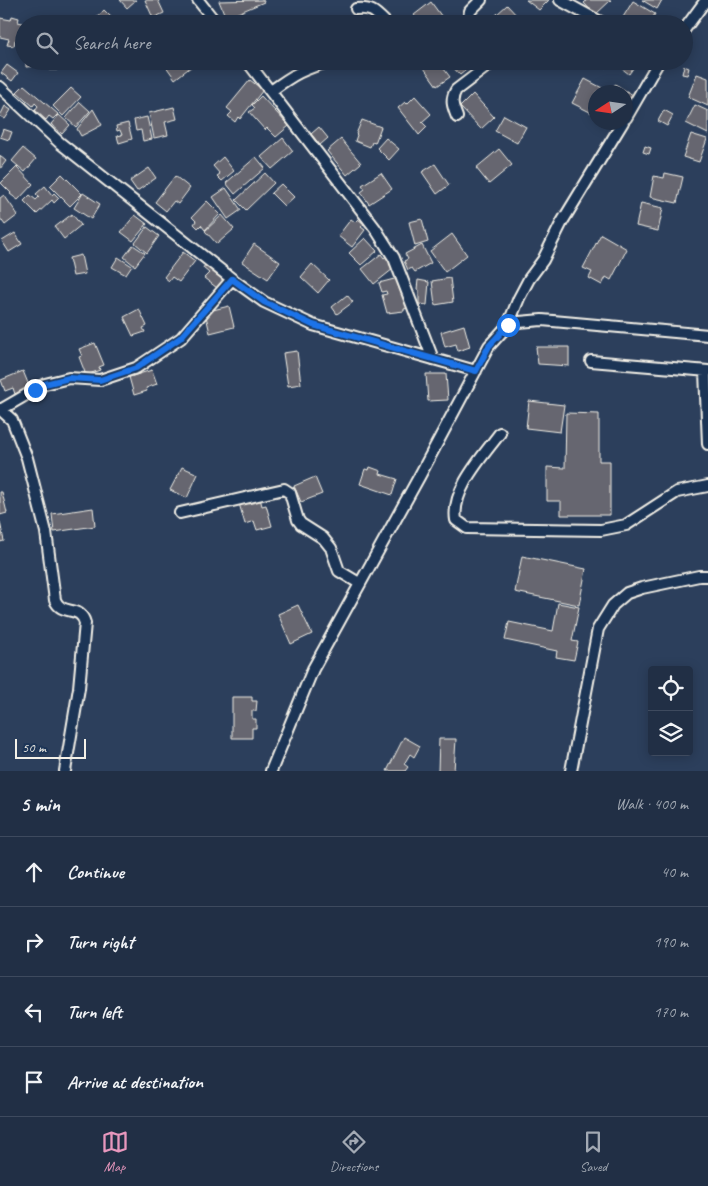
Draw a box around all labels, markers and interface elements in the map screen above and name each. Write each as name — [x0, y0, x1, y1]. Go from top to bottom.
search box — [15, 15, 693, 70]
icon: search — [33, 29, 61, 57]
text: Search here — [73, 31, 150, 55]
north arrow — [588, 85, 633, 130]
route start — [497, 314, 520, 337]
route end — [24, 379, 47, 402]
map controls — [648, 666, 693, 756]
button: locate — [648, 666, 693, 711]
button: layers — [648, 711, 693, 756]
scale bar — [15, 736, 86, 759]
text: 50 m — [22, 739, 46, 756]
text: 5 min — [20, 791, 60, 817]
text: Walk · 400 m — [616, 794, 688, 814]
icon: ahead — [20, 858, 48, 886]
text: Continue — [67, 860, 124, 884]
text: 40 m — [661, 862, 688, 882]
icon: right — [20, 928, 48, 956]
text: Turn right — [67, 930, 134, 954]
text: 190 m — [654, 932, 688, 952]
icon: left — [20, 998, 48, 1026]
text: Turn left — [67, 1000, 122, 1024]
text: 170 m — [654, 1002, 688, 1022]
icon: arrive — [20, 1068, 48, 1096]
text: Arrive at destination — [67, 1070, 203, 1094]
tab: Map — [101, 1128, 129, 1175]
tab: Directions — [330, 1128, 378, 1175]
tab: Saved — [579, 1128, 607, 1175]

